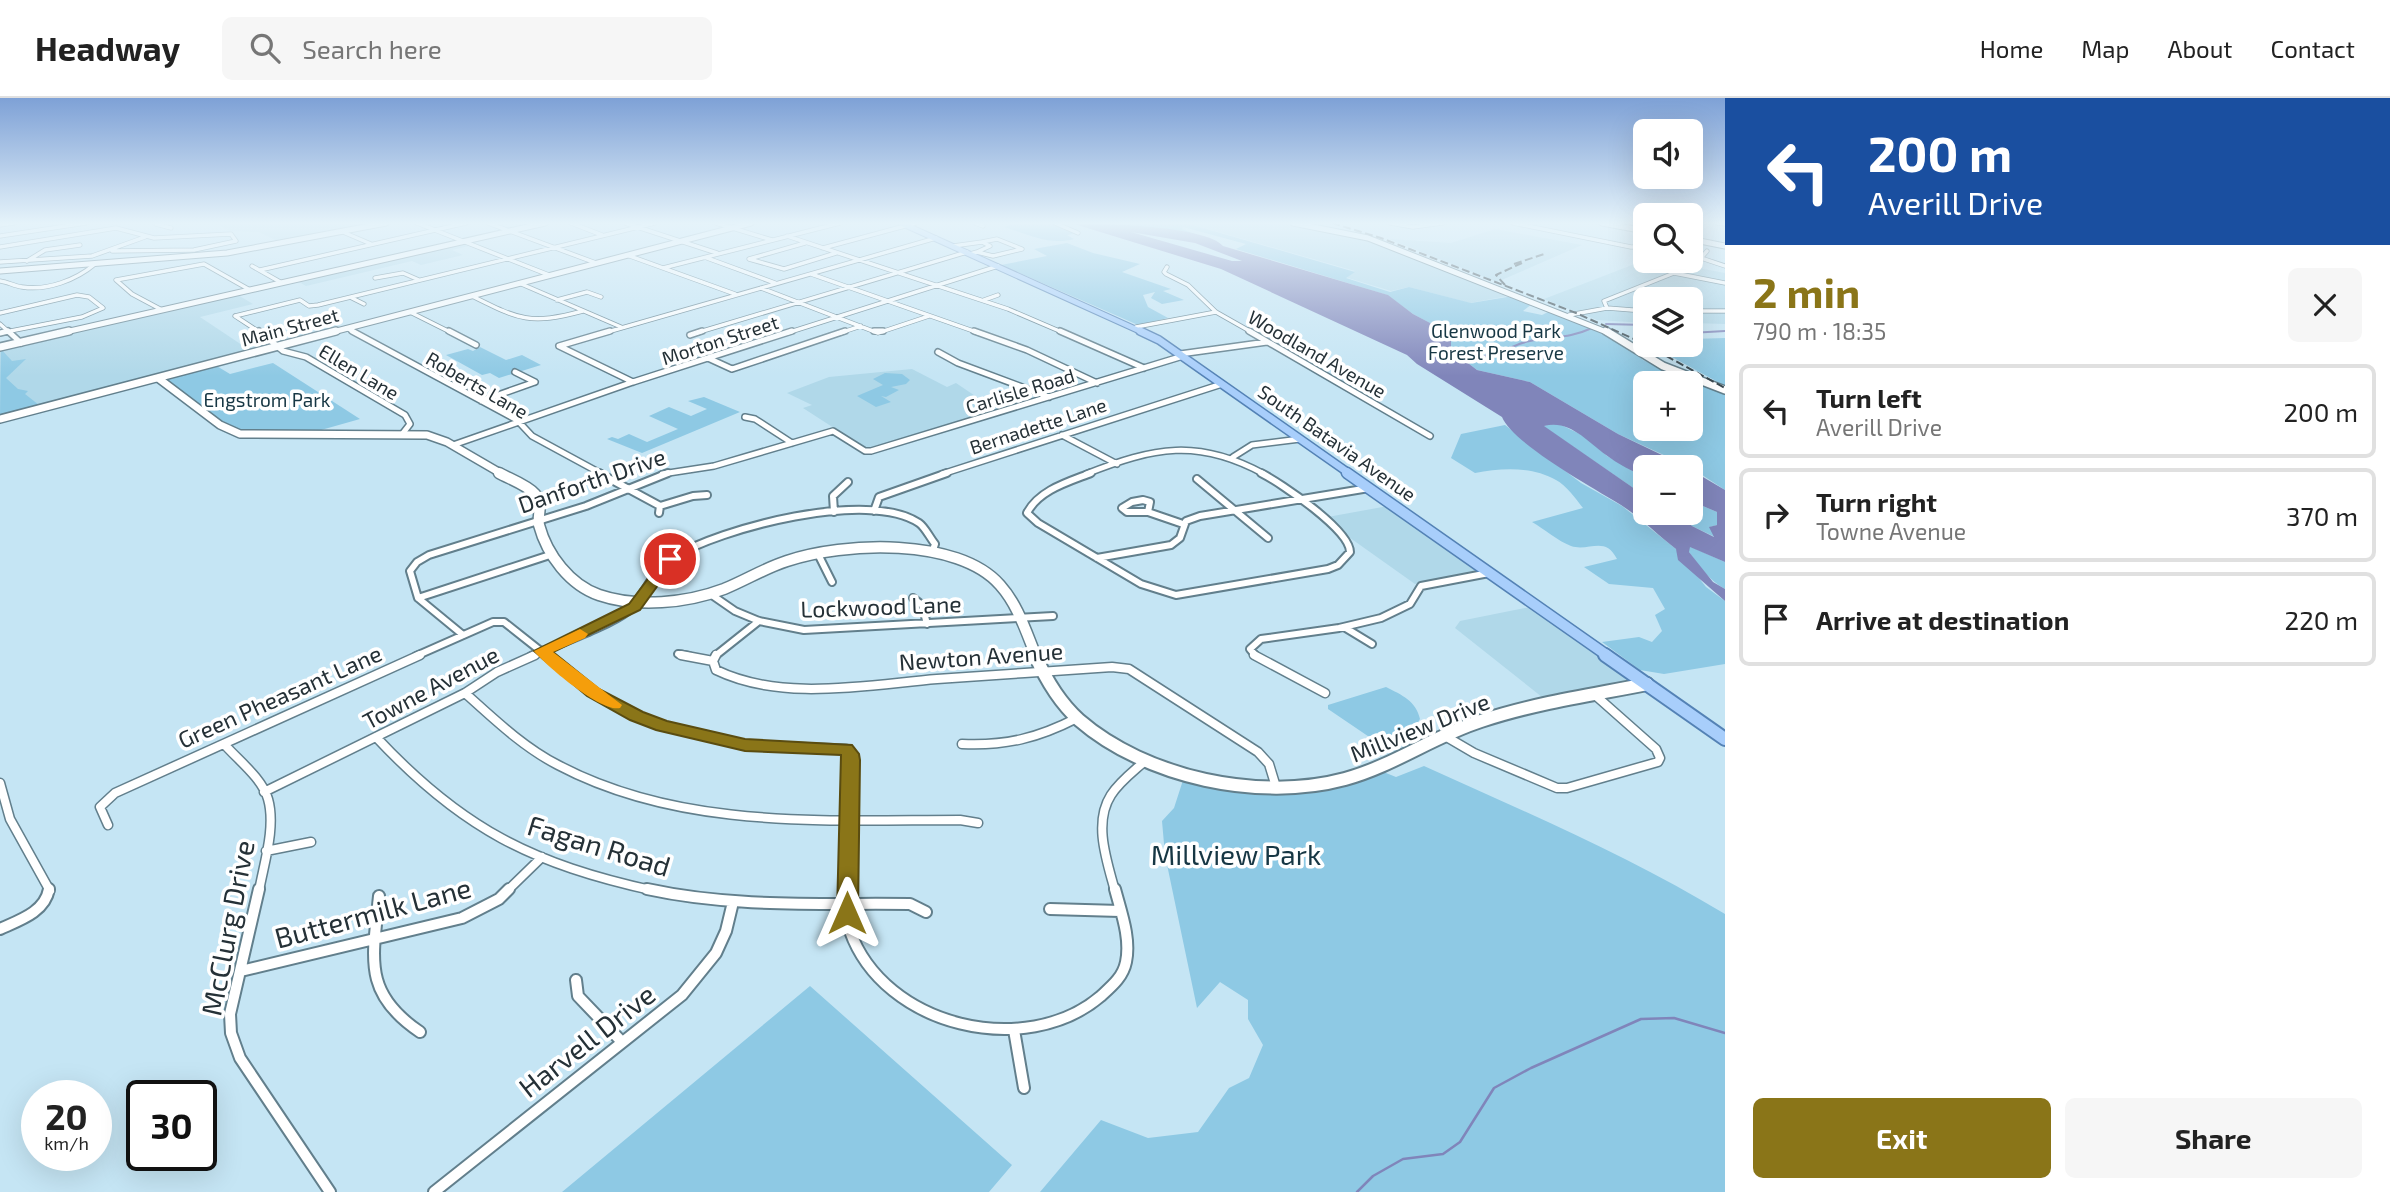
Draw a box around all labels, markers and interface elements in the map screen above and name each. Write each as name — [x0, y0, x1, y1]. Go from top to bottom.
search box — [222, 17, 712, 80]
text: Headway — [35, 28, 180, 68]
icon: search — [246, 29, 284, 67]
text: Search here — [302, 33, 442, 64]
text: Home — [1980, 34, 2043, 63]
text: Map — [2081, 34, 2129, 63]
text: About — [2167, 34, 2233, 63]
text: Contact — [2271, 34, 2355, 63]
map controls — [1633, 119, 1703, 525]
button: sound — [1633, 119, 1703, 189]
text: 200 m — [1868, 123, 2012, 182]
icon: left — [1753, 126, 1844, 217]
text: Averill Drive — [1868, 183, 2043, 221]
button: search — [1633, 203, 1703, 273]
text: 2 min — [1753, 266, 1860, 316]
button: close — [2288, 268, 2362, 342]
button: layers — [1633, 287, 1703, 357]
street label: Main Street — [239, 302, 341, 351]
street label: Woodland Avenue — [1244, 305, 1390, 402]
street label: Morton Street — [659, 310, 781, 369]
text: 790 m · 18:35 — [1753, 317, 1886, 345]
park label: Glenwood Park Forest Preserve — [1428, 319, 1564, 364]
street label: Ellen Lane — [315, 339, 403, 404]
street label: Roberts Lane — [422, 346, 532, 423]
street label: Carlisle Road — [963, 363, 1077, 418]
button: + — [1633, 371, 1703, 441]
street label: South Batavia Avenue — [1254, 379, 1421, 506]
text: Turn left — [1816, 382, 1922, 413]
park label: Engstrom Park — [203, 388, 331, 411]
icon: left — [1757, 392, 1795, 430]
street label: Bernadette Lane — [967, 393, 1109, 458]
text: 200 m — [2283, 396, 2358, 427]
text: Averill Drive — [1816, 413, 1942, 441]
street label: Danforth Drive — [514, 442, 669, 518]
button: − — [1633, 455, 1703, 525]
text: Turn right — [1816, 486, 1937, 517]
icon: right — [1757, 496, 1795, 534]
text: 370 m — [2286, 500, 2358, 531]
text: Towne Avenue — [1816, 517, 1966, 545]
pin — [640, 529, 700, 589]
icon: arrive — [651, 540, 689, 578]
street label: Lockwood Lane — [800, 589, 962, 623]
icon: arrive — [1757, 600, 1795, 638]
text: Arrive at destination — [1816, 604, 2069, 635]
text: 220 m — [2285, 604, 2358, 635]
street label: Newton Avenue — [898, 636, 1064, 676]
street label: Green Pheasant Lane — [173, 639, 386, 754]
street label: Towne Avenue — [358, 640, 503, 735]
street label: Millview Drive — [1346, 686, 1493, 768]
street label: Fagan Road — [524, 807, 675, 883]
street label: McClurg Drive — [193, 837, 261, 1018]
park label: Millview Park — [1151, 837, 1321, 871]
street label: Buttermilk Lane — [271, 869, 475, 955]
position arrow — [810, 876, 884, 950]
street label: Harvell Drive — [511, 976, 661, 1104]
speed limit sign: 30 — [126, 1080, 217, 1171]
text: 20 — [45, 1095, 88, 1137]
button: Exit — [1753, 1098, 2051, 1178]
button: Share — [2065, 1098, 2362, 1178]
text: km/h — [44, 1132, 89, 1154]

